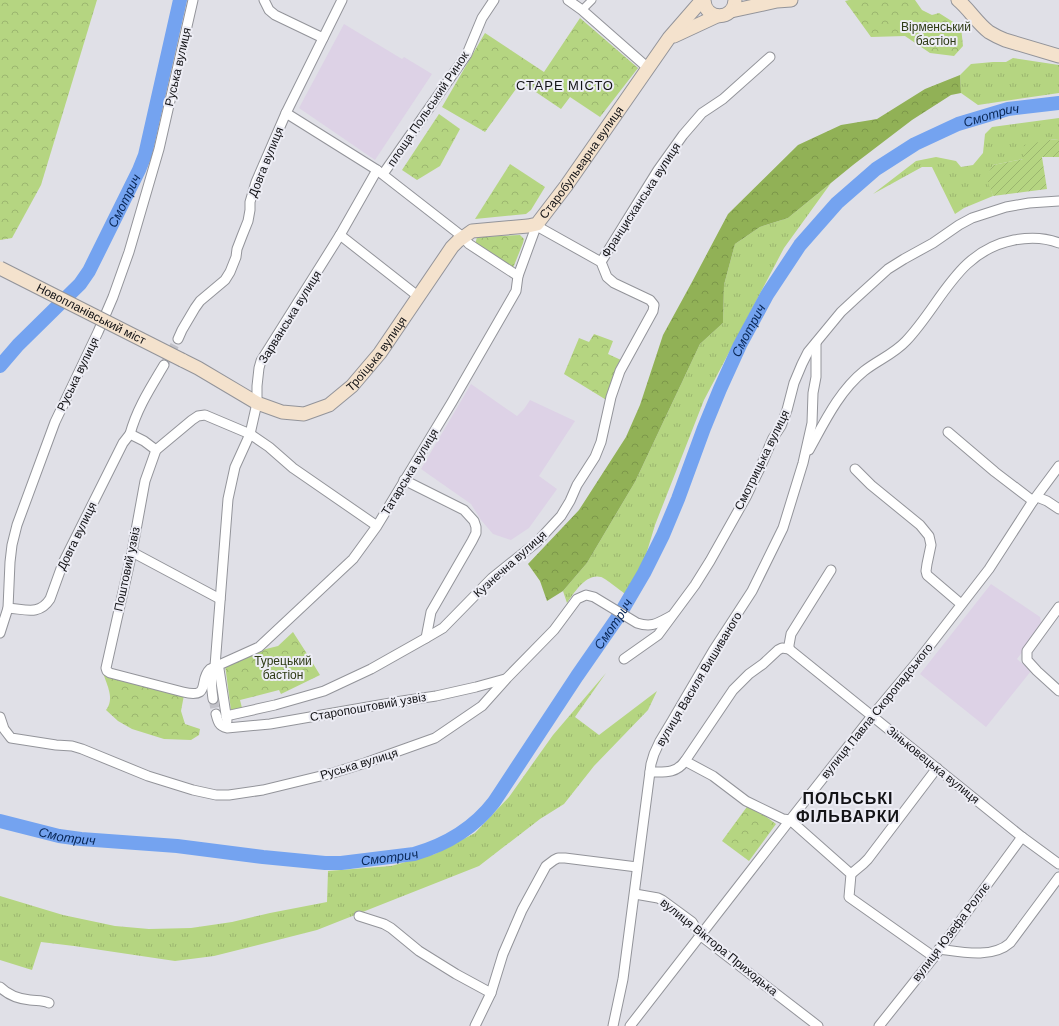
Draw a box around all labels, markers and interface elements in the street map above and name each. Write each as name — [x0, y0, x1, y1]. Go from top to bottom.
park label: Вірменський бастіон — [901, 19, 971, 49]
street label: Руська вулиця — [161, 26, 195, 108]
street label: площа Польський Ринок — [383, 48, 473, 170]
district label: СТАРЕ МІСТО — [516, 77, 614, 94]
water label: Смотрич — [961, 99, 1020, 130]
street label: Старобульварна вулиця — [536, 103, 627, 222]
street label: Довга вулиця — [245, 125, 287, 199]
street label: Францисканська вулиця — [598, 139, 684, 261]
water label: Смотрич — [103, 171, 144, 230]
street label: Зарванська вулиця — [255, 268, 325, 366]
street label: Новопланівський міст — [34, 280, 149, 349]
water label: Смотрич — [727, 301, 769, 359]
street label: Троїцька вулиця — [343, 313, 411, 395]
street label: Руська вулиця — [53, 334, 103, 414]
street label: Смотрицька вулиця — [731, 407, 793, 513]
street label: Татарська вулиця — [378, 426, 442, 518]
street label: Довга вулиця — [54, 499, 100, 573]
street label: Поштовий узвіз — [110, 525, 144, 613]
street label: Кузнечна вулиця — [470, 527, 550, 601]
water label: Смотрич — [590, 595, 636, 652]
street label: вулиця Василя Вишиваного — [652, 609, 746, 749]
street label: вулиця Павла Скоропадського — [817, 640, 937, 782]
park label: Турецький бастіон — [254, 653, 312, 683]
street label: Старопоштовий узвіз — [309, 689, 428, 725]
street label: Зіньковецька вулиця — [883, 723, 983, 807]
street label: Руська вулиця — [318, 745, 400, 783]
district label: ПОЛЬСЬКІ ФІЛЬВАРКИ — [796, 788, 900, 827]
water label: Смотрич — [37, 823, 96, 849]
water label: Смотрич — [360, 845, 420, 869]
street label: вулиця Юзефа Роллє — [908, 879, 994, 985]
street label: вулиця Віктора Приходька — [657, 895, 781, 1000]

